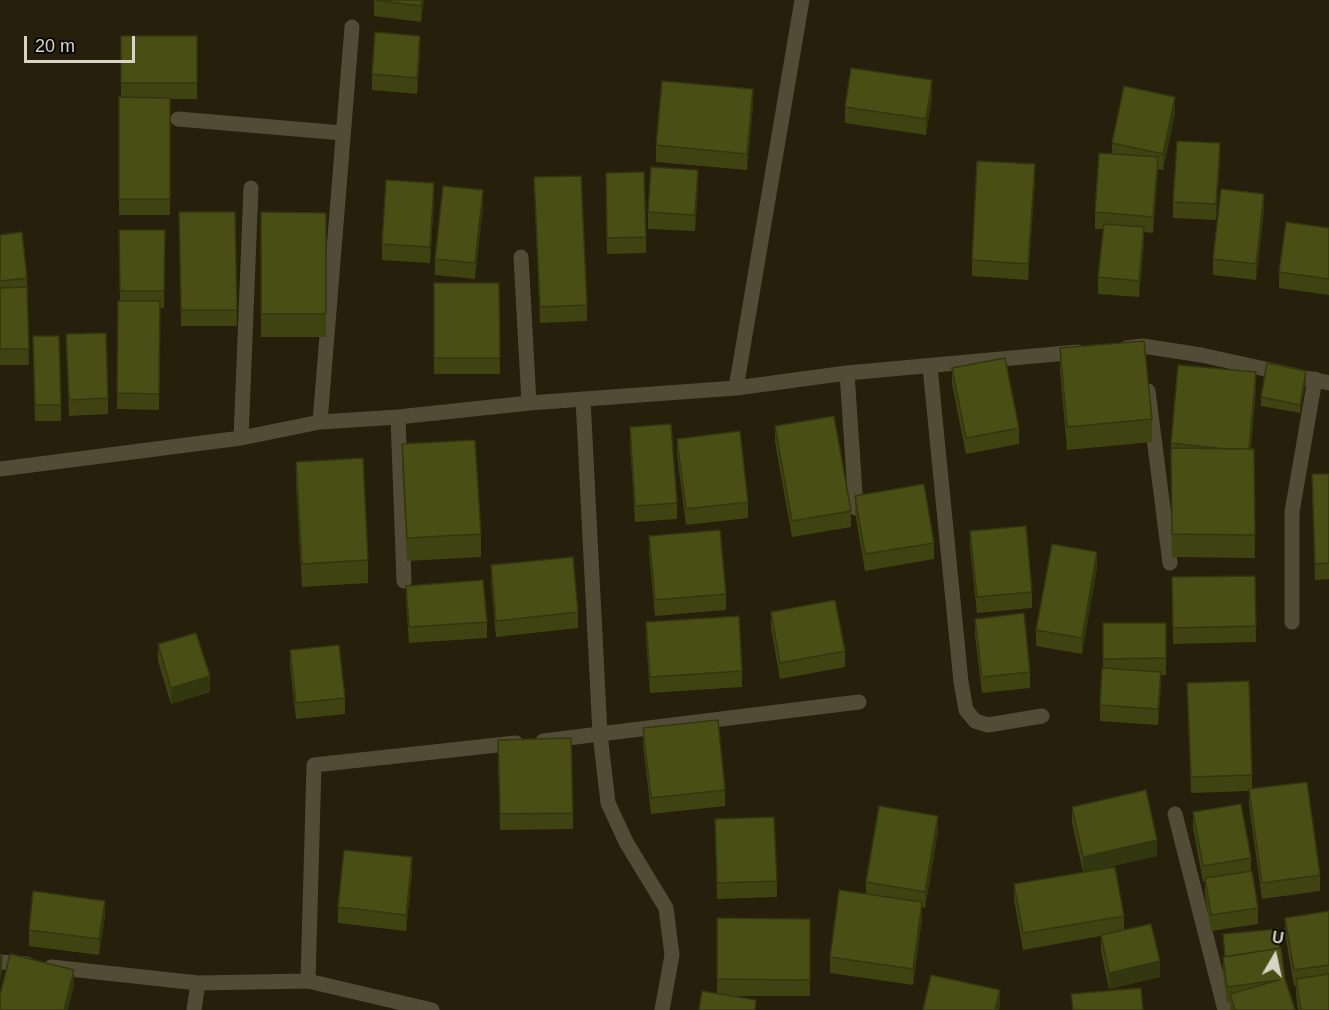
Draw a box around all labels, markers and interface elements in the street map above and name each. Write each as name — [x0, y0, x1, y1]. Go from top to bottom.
scale bar — [27, 24, 138, 62]
text: 20 m — [35, 36, 75, 56]
north arrow — [1245, 926, 1305, 986]
text: U — [1271, 928, 1285, 947]

